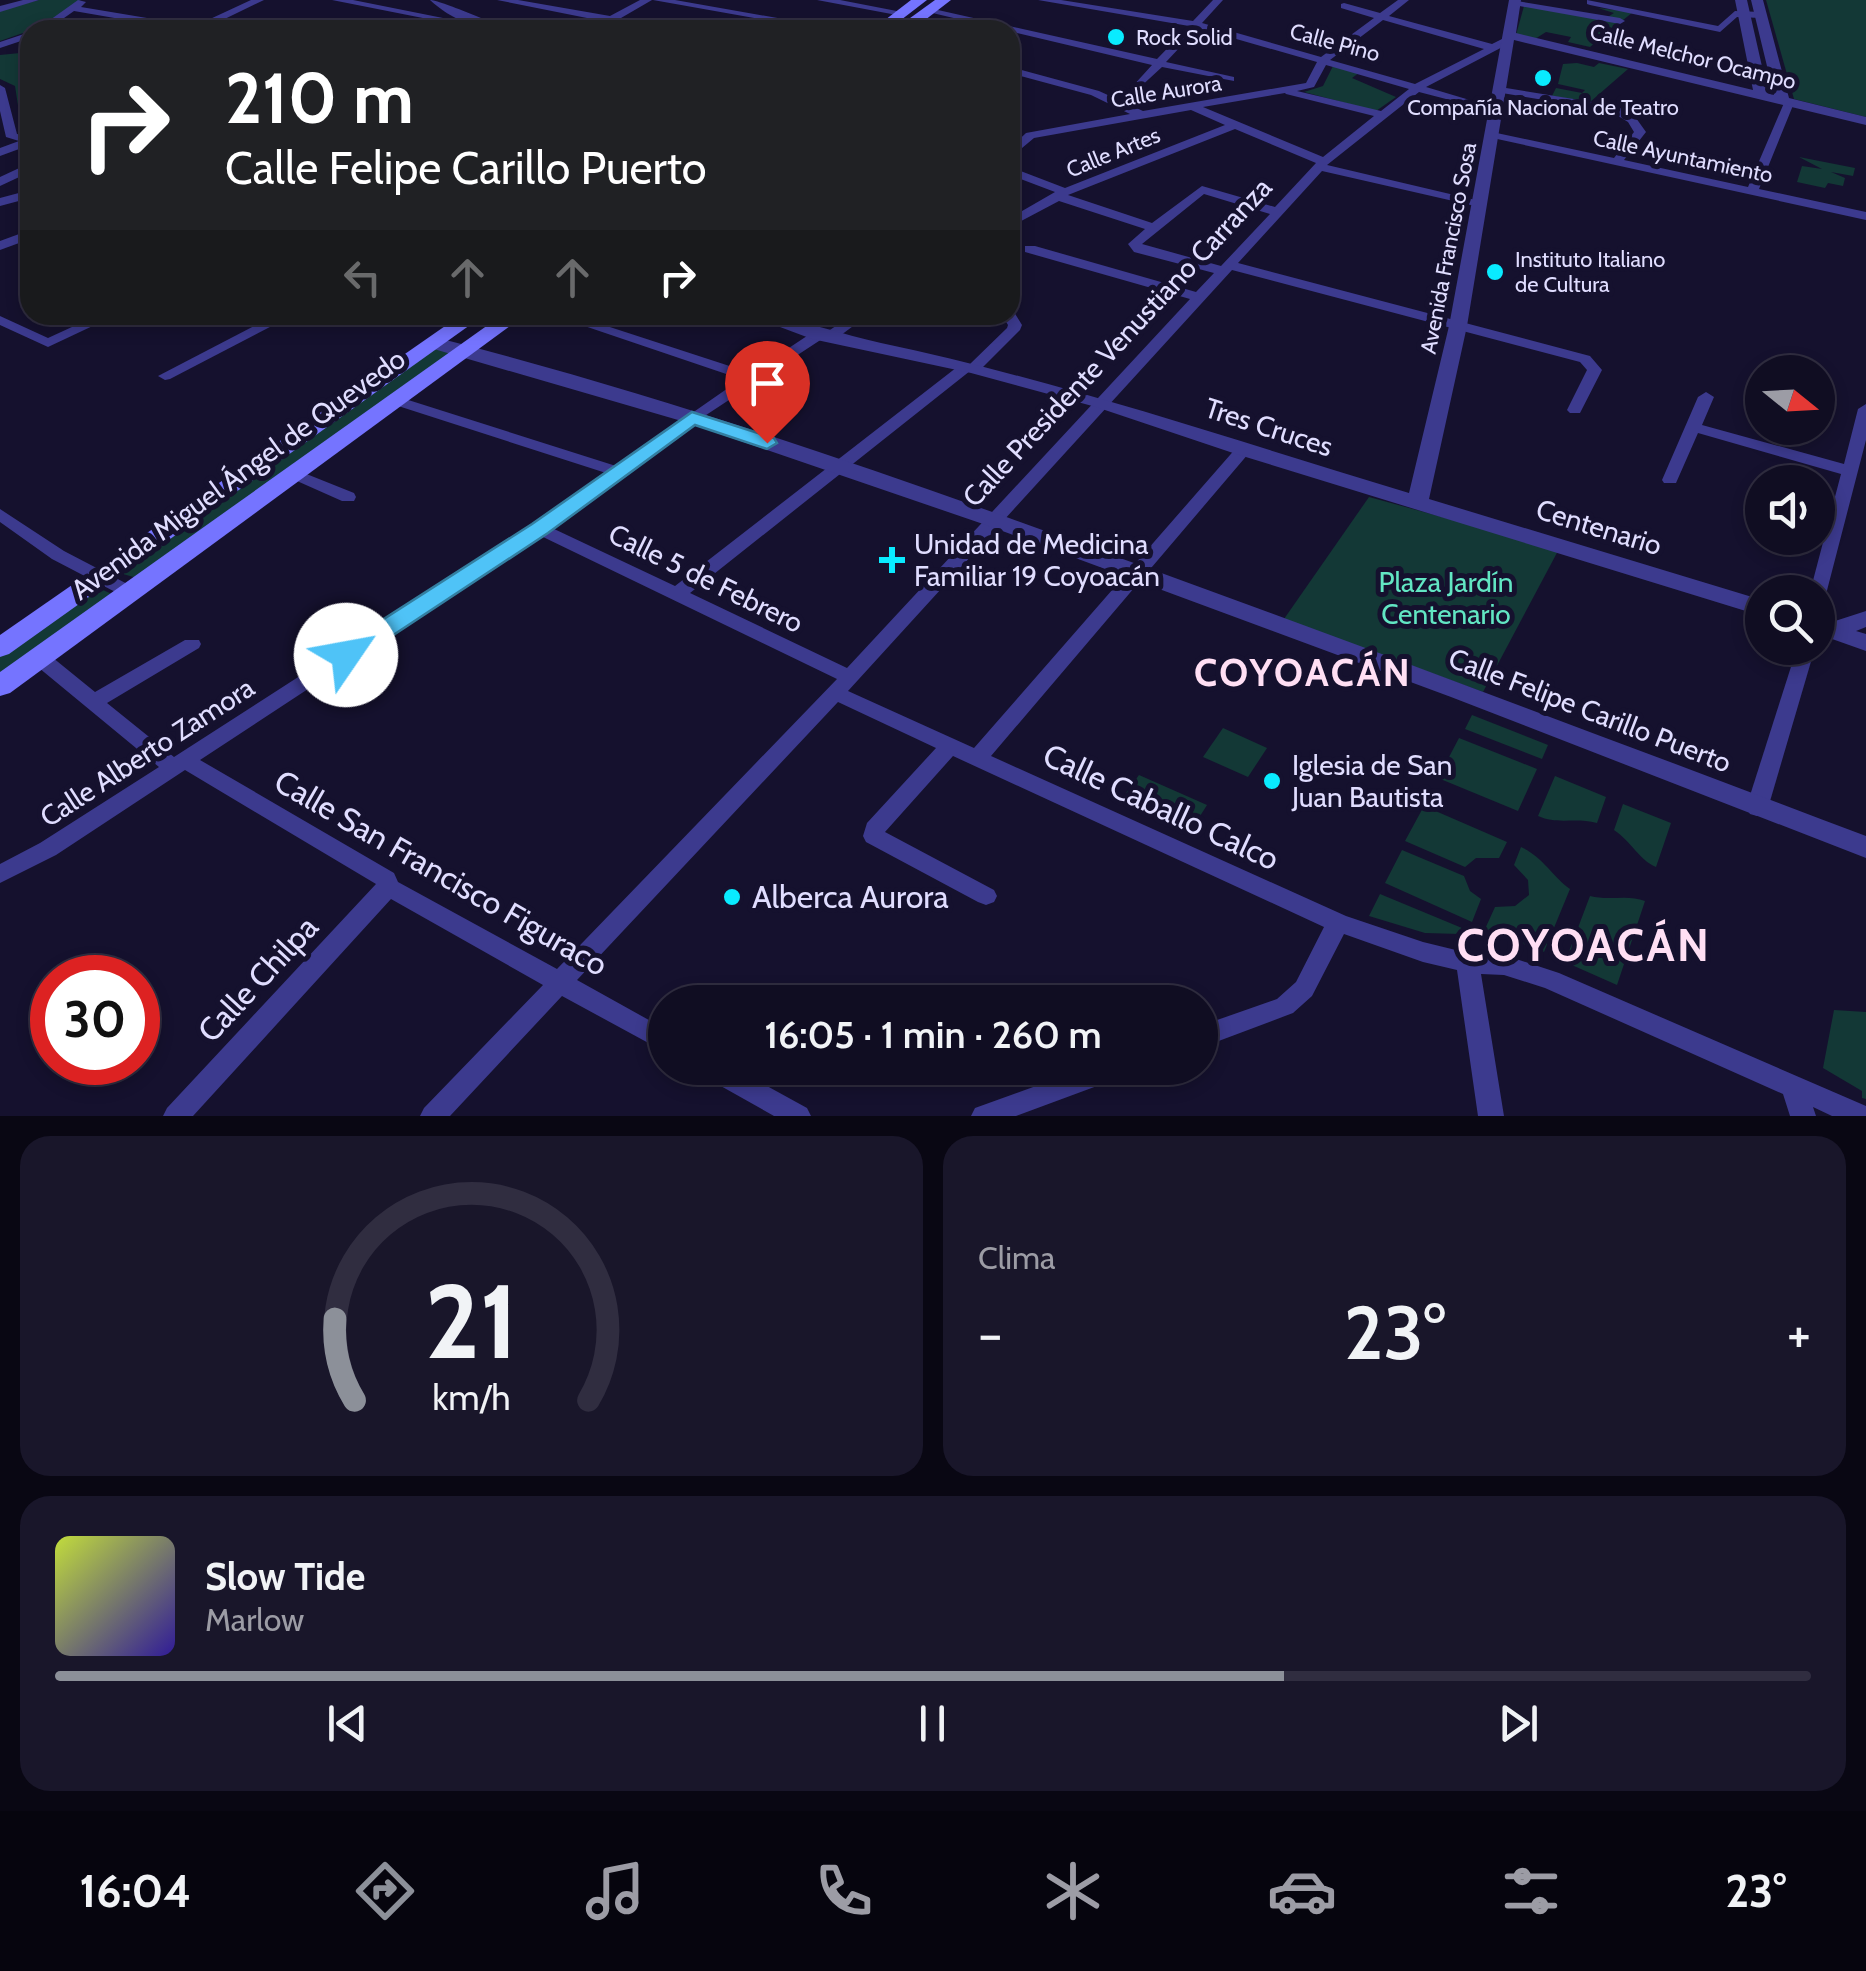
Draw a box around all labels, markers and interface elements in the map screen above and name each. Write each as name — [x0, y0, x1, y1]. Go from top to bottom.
street label: Calle Pino — [1287, 18, 1383, 67]
street label: Calle Melchor Ocampo — [1587, 18, 1799, 95]
place label: Rock Solid — [1136, 24, 1233, 51]
marker: Rock Solid — [1105, 26, 1127, 48]
text: 210 m — [225, 55, 414, 141]
icon: right — [60, 60, 190, 190]
marker: Compañía Nacional de Teatro — [1532, 67, 1554, 89]
street label: Calle Aurora — [1109, 69, 1224, 114]
place label: Compañía Nacional de Teatro — [1407, 94, 1679, 121]
street label: Calle Artes — [1062, 121, 1164, 183]
street label: Calle Ayuntamiento — [1591, 124, 1775, 189]
street label: Avenida Francisco Sosa — [1415, 140, 1482, 356]
text: Calle Felipe Carillo Puerto — [225, 141, 707, 195]
street label: Calle Presidente Venustiano Carranza — [955, 170, 1279, 514]
place label: Instituto Italiano de Cultura — [1515, 246, 1665, 298]
icon: left — [335, 250, 390, 305]
icon: ahead — [440, 250, 495, 305]
icon: ahead — [545, 250, 600, 305]
icon: right — [650, 250, 705, 305]
marker: Instituto Italiano de Cultura — [1484, 261, 1506, 283]
street label: Avenida Miguel Ángel de Quevedo — [64, 341, 412, 607]
pin — [725, 341, 810, 444]
north arrow — [1745, 355, 1835, 445]
map controls — [1745, 355, 1835, 665]
icon: arrive — [740, 356, 795, 411]
street label: Tres Cruces — [1201, 390, 1337, 464]
button: sound — [1745, 465, 1835, 555]
street label: Centenario — [1532, 492, 1666, 562]
street label: Calle 5 de Febrero — [603, 516, 809, 640]
place label: Unidad de Medicina Familiar 19 Coyoacán — [914, 527, 1160, 593]
marker: Unidad de Medicina Familiar 19 Coyoacán — [879, 547, 905, 573]
park label: Plaza Jardín Centenario — [1379, 565, 1513, 631]
button: search — [1745, 575, 1835, 665]
position arrow — [294, 603, 398, 707]
street label: Calle Felipe Carillo Puerto — [1444, 640, 1736, 780]
district label: COYOACÁN — [1194, 649, 1412, 696]
street label: Calle Alberto Zamora — [34, 670, 261, 834]
street label: Calle Caballo Calco — [1037, 735, 1285, 878]
place label: Iglesia de San Juan Bautista — [1291, 748, 1452, 814]
street label: Calle San Francisco Figuraco — [268, 761, 615, 984]
marker: Iglesia de San Juan Bautista — [1261, 770, 1283, 792]
place label: Alberca Aurora — [752, 877, 949, 916]
marker: Alberca Aurora — [721, 886, 743, 908]
street label: Calle Chilpa — [189, 907, 326, 1050]
district label: COYOACÁN — [1457, 918, 1711, 972]
speed limit sign: 30 — [30, 955, 160, 1085]
text: 16:05 · 1 min · 260 m — [764, 1011, 1102, 1058]
text: Clima — [978, 1238, 1055, 1277]
text: 21 — [425, 1258, 518, 1384]
text: 23° — [1344, 1287, 1445, 1378]
text: − — [978, 1300, 1002, 1367]
text: + — [1787, 1300, 1811, 1367]
text: km/h — [432, 1376, 511, 1419]
text: Slow Tide — [205, 1553, 365, 1600]
text: Marlow — [205, 1600, 304, 1639]
icon: previous — [320, 1696, 375, 1751]
icon: pause — [905, 1696, 960, 1751]
icon: next — [1491, 1696, 1546, 1751]
icon: directions — [350, 1856, 420, 1926]
icon: music — [580, 1856, 650, 1926]
icon: phone — [809, 1856, 879, 1926]
icon: climate — [1038, 1856, 1108, 1926]
icon: car — [1267, 1856, 1337, 1926]
icon: filters — [1496, 1856, 1566, 1926]
text: 16:04 — [80, 1864, 191, 1918]
text: 23° — [1725, 1864, 1786, 1918]

